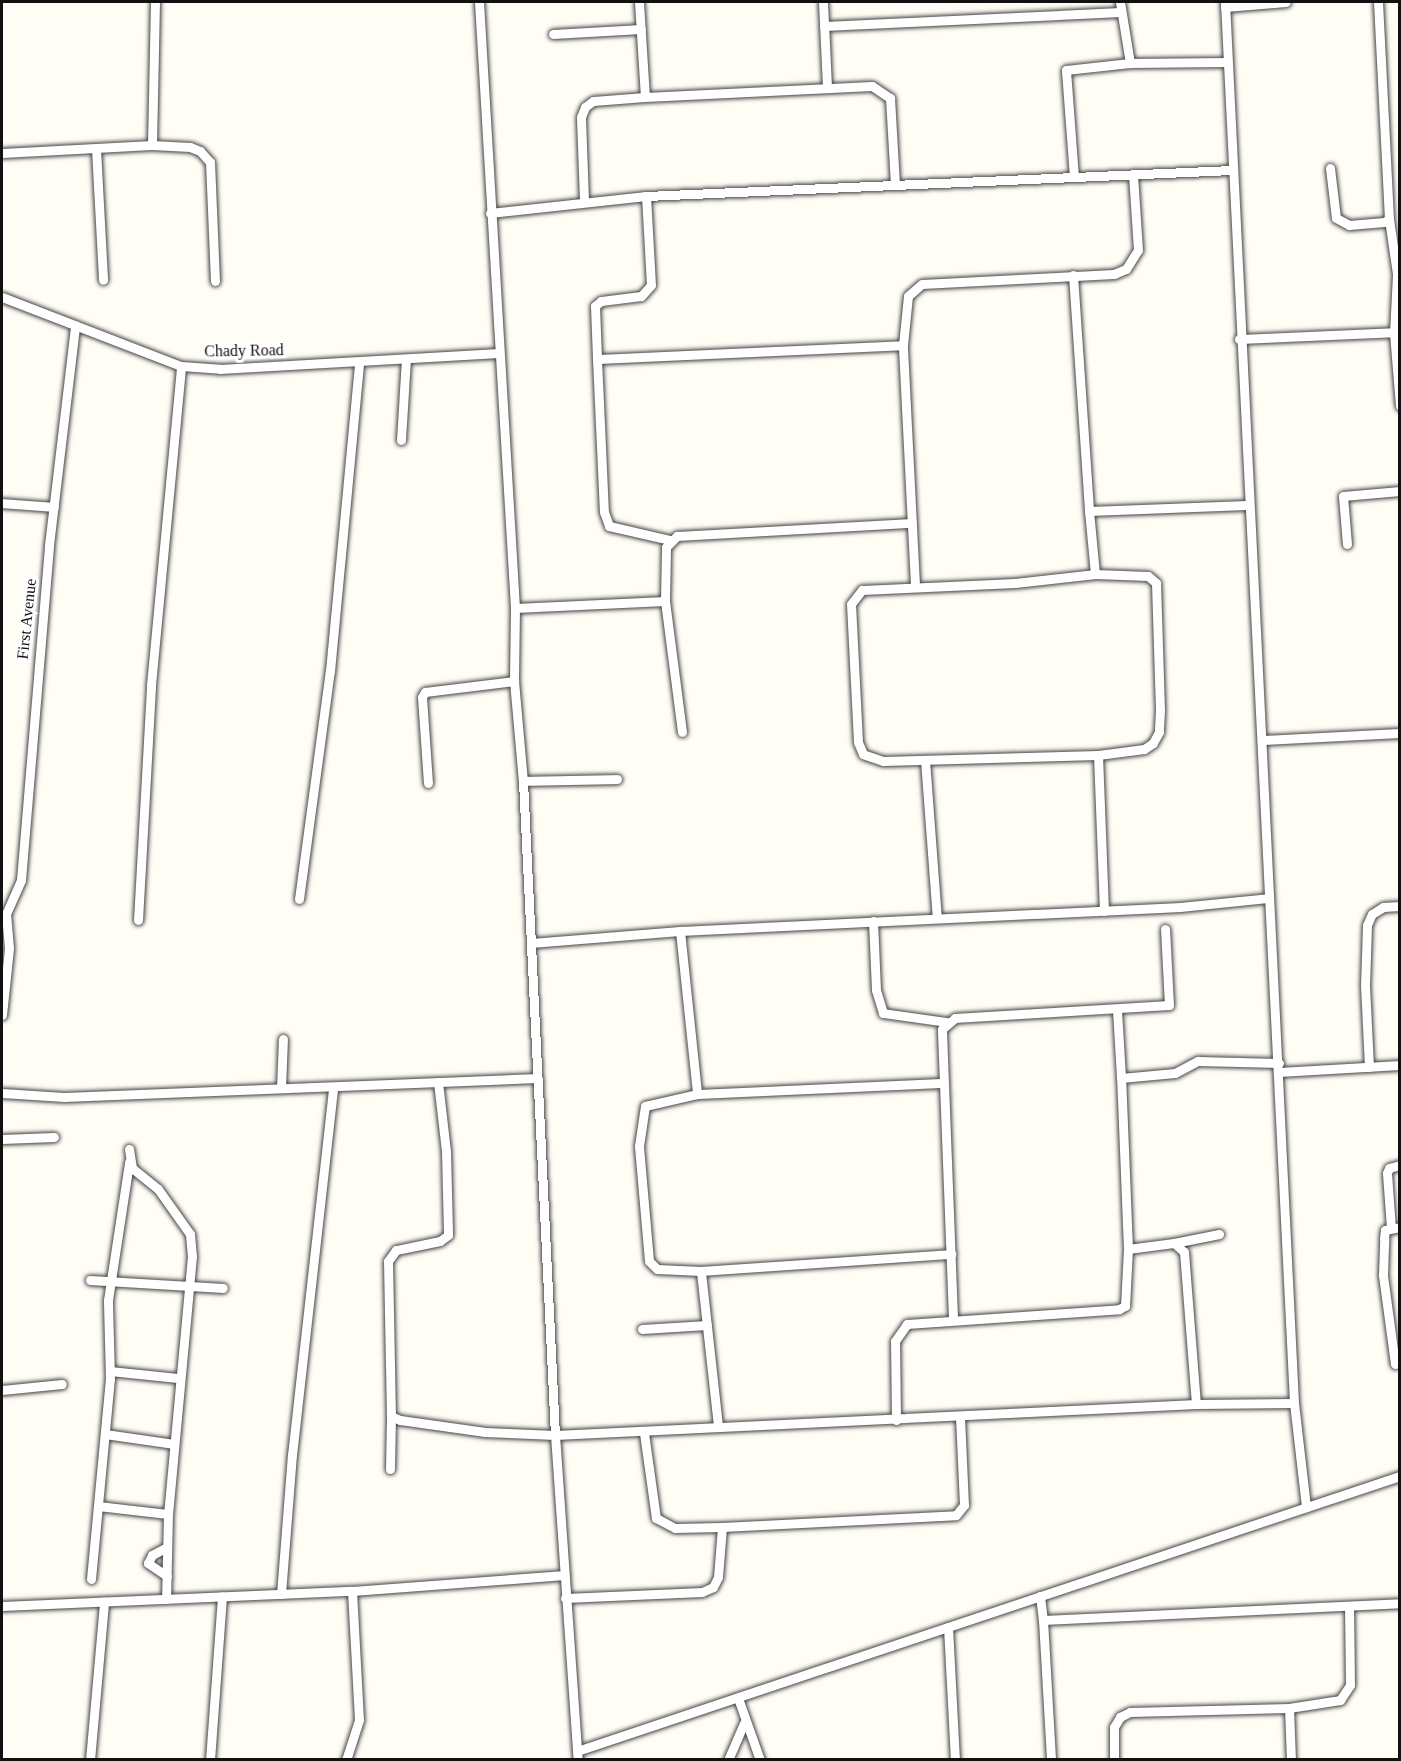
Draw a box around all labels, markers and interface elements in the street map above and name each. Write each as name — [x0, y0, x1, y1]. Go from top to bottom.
street label: Chady Road — [204, 341, 284, 361]
street label: First Avenue — [13, 577, 41, 661]

